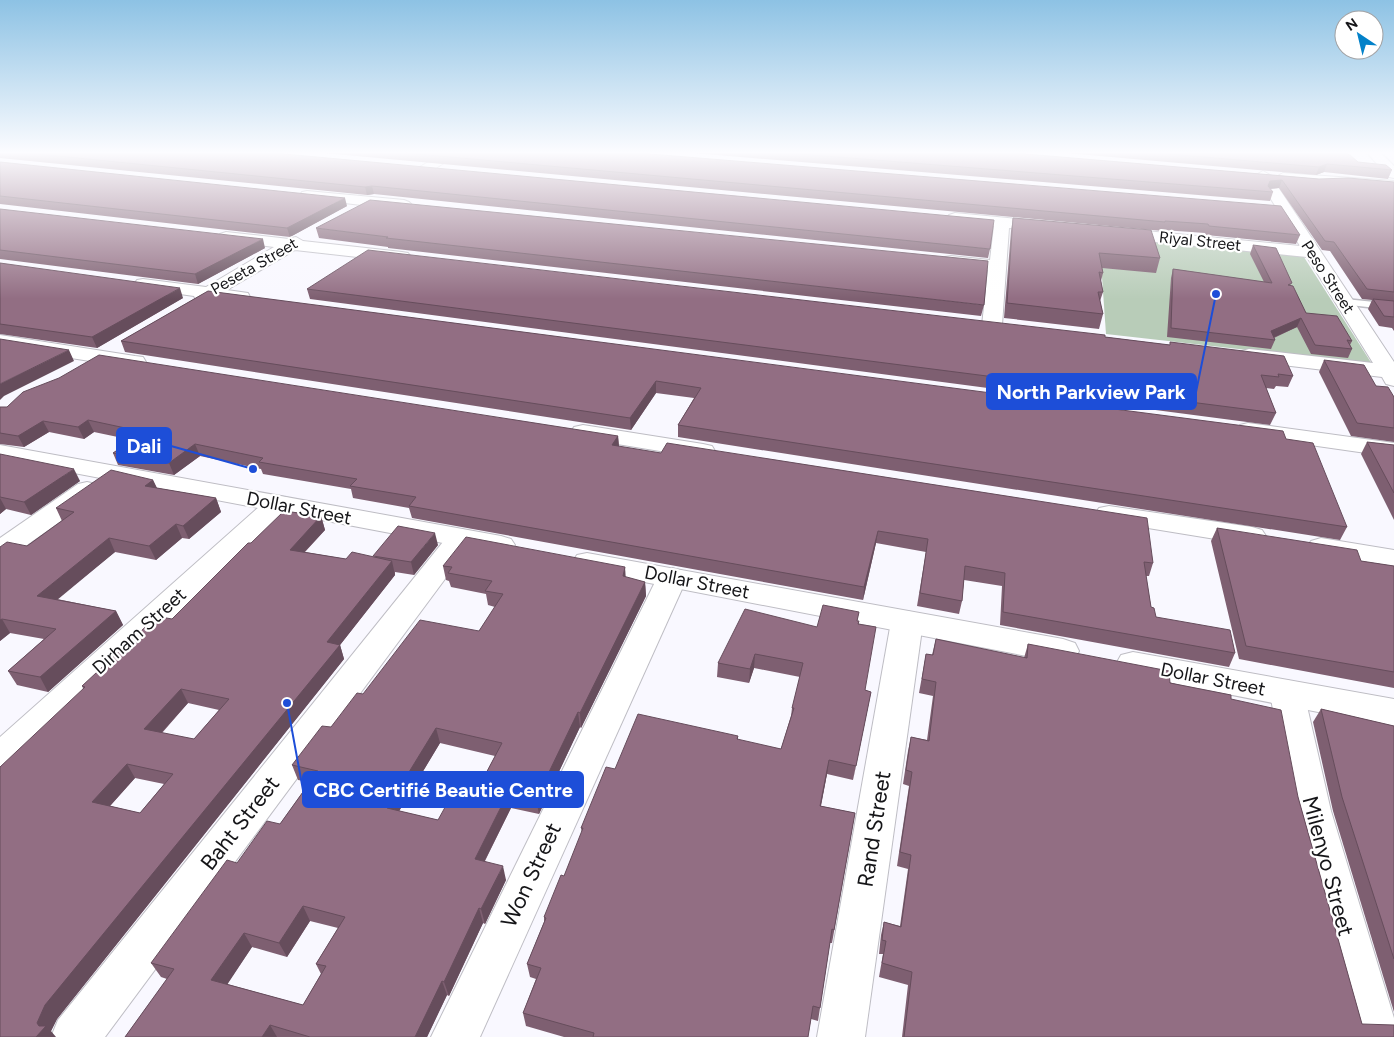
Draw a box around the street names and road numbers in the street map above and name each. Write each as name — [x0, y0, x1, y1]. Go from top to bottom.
street label: Riyal Street — [1158, 227, 1242, 255]
street label: Peseta Street — [207, 234, 301, 298]
street label: Peso Street — [1297, 237, 1359, 317]
street label: Dollar Street — [245, 487, 353, 529]
street label: Dollar Street — [643, 561, 751, 603]
street label: Dirham Street — [87, 583, 191, 679]
street label: Dollar Street — [1159, 658, 1267, 700]
street label: Rand Street — [851, 769, 897, 889]
street label: Baht Street — [195, 770, 285, 876]
street label: Milenyo Street — [1296, 793, 1360, 939]
street label: Won Street — [495, 818, 567, 932]

